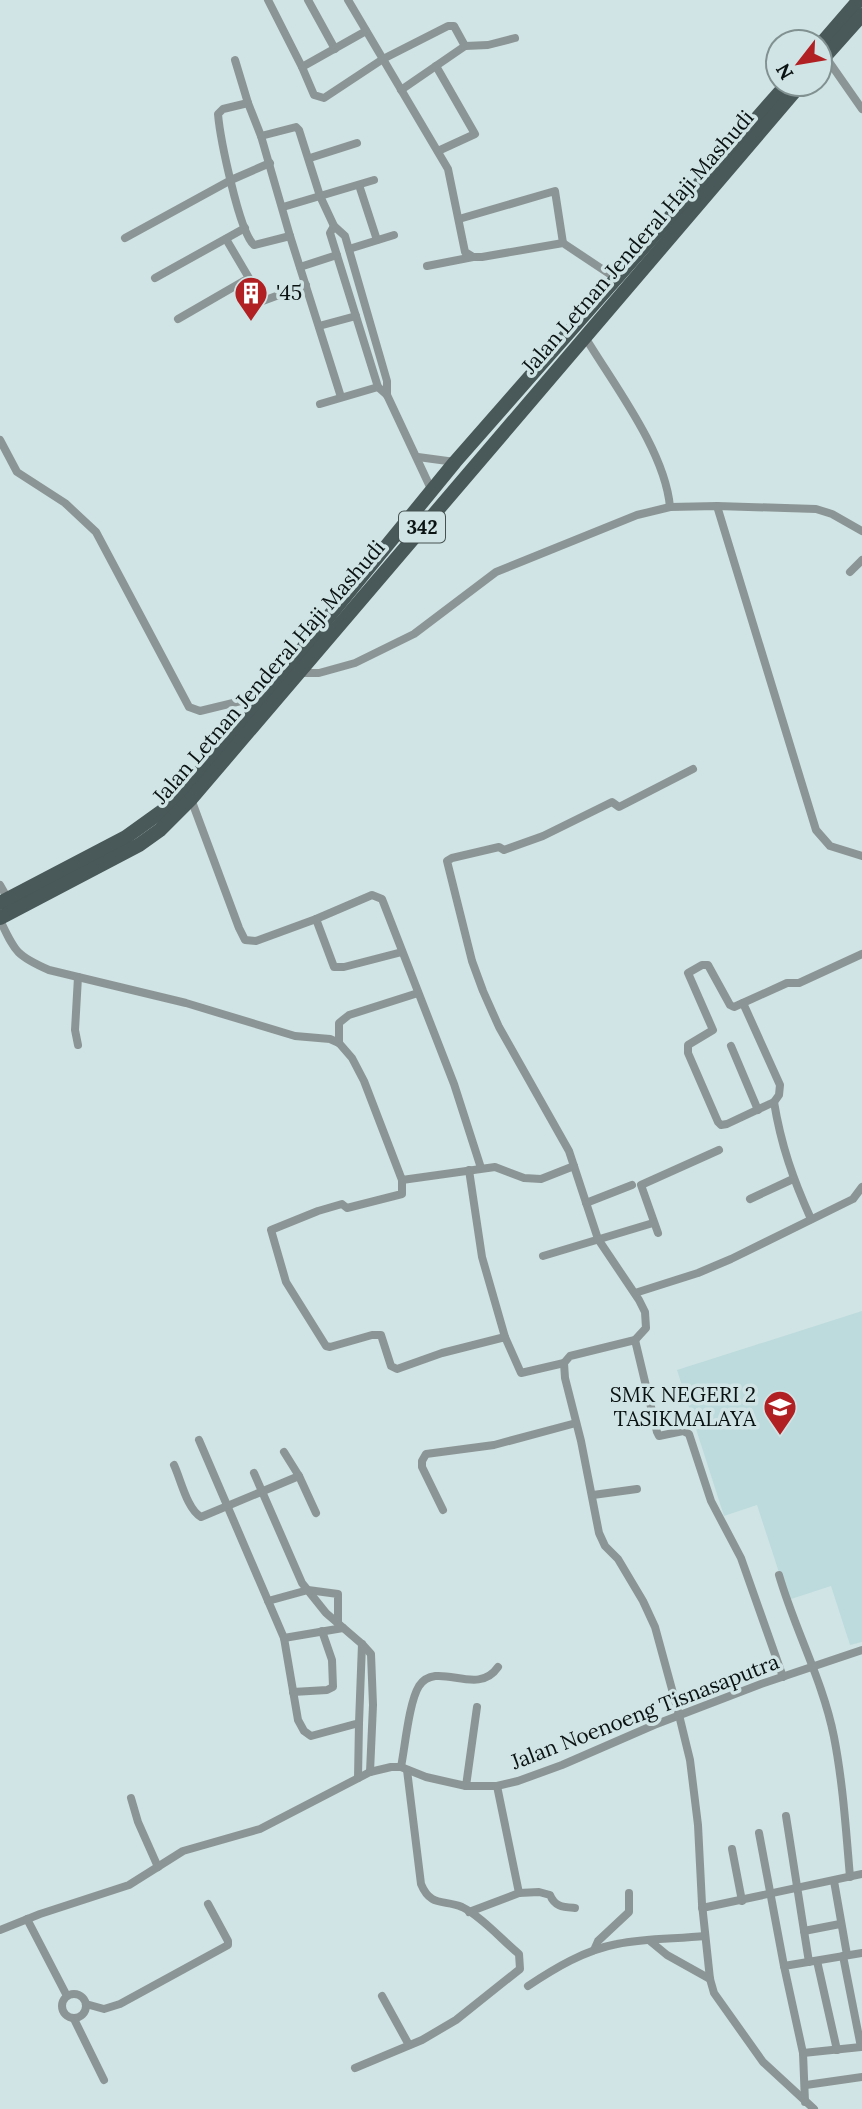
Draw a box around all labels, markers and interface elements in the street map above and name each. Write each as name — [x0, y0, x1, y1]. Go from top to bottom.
north arrow — [764, 28, 834, 98]
text: N — [770, 59, 798, 84]
street label: Jalan Letnan Jenderal Haji Mashudi — [515, 104, 760, 380]
building icon: '45 — [232, 274, 270, 323]
place label: '45 — [276, 279, 302, 306]
road number: 342 — [399, 512, 445, 542]
street label: Jalan Letnan Jenderal Haji Mashudi — [146, 534, 391, 810]
place label: SMK NEGERI 2 TASIKMALAYA — [610, 1381, 757, 1432]
school or university icon: SMK NEGERI 2 TASIKMALAYA — [761, 1388, 799, 1437]
street label: Jalan Noenoeng Tisnasaputra — [506, 1648, 783, 1776]

